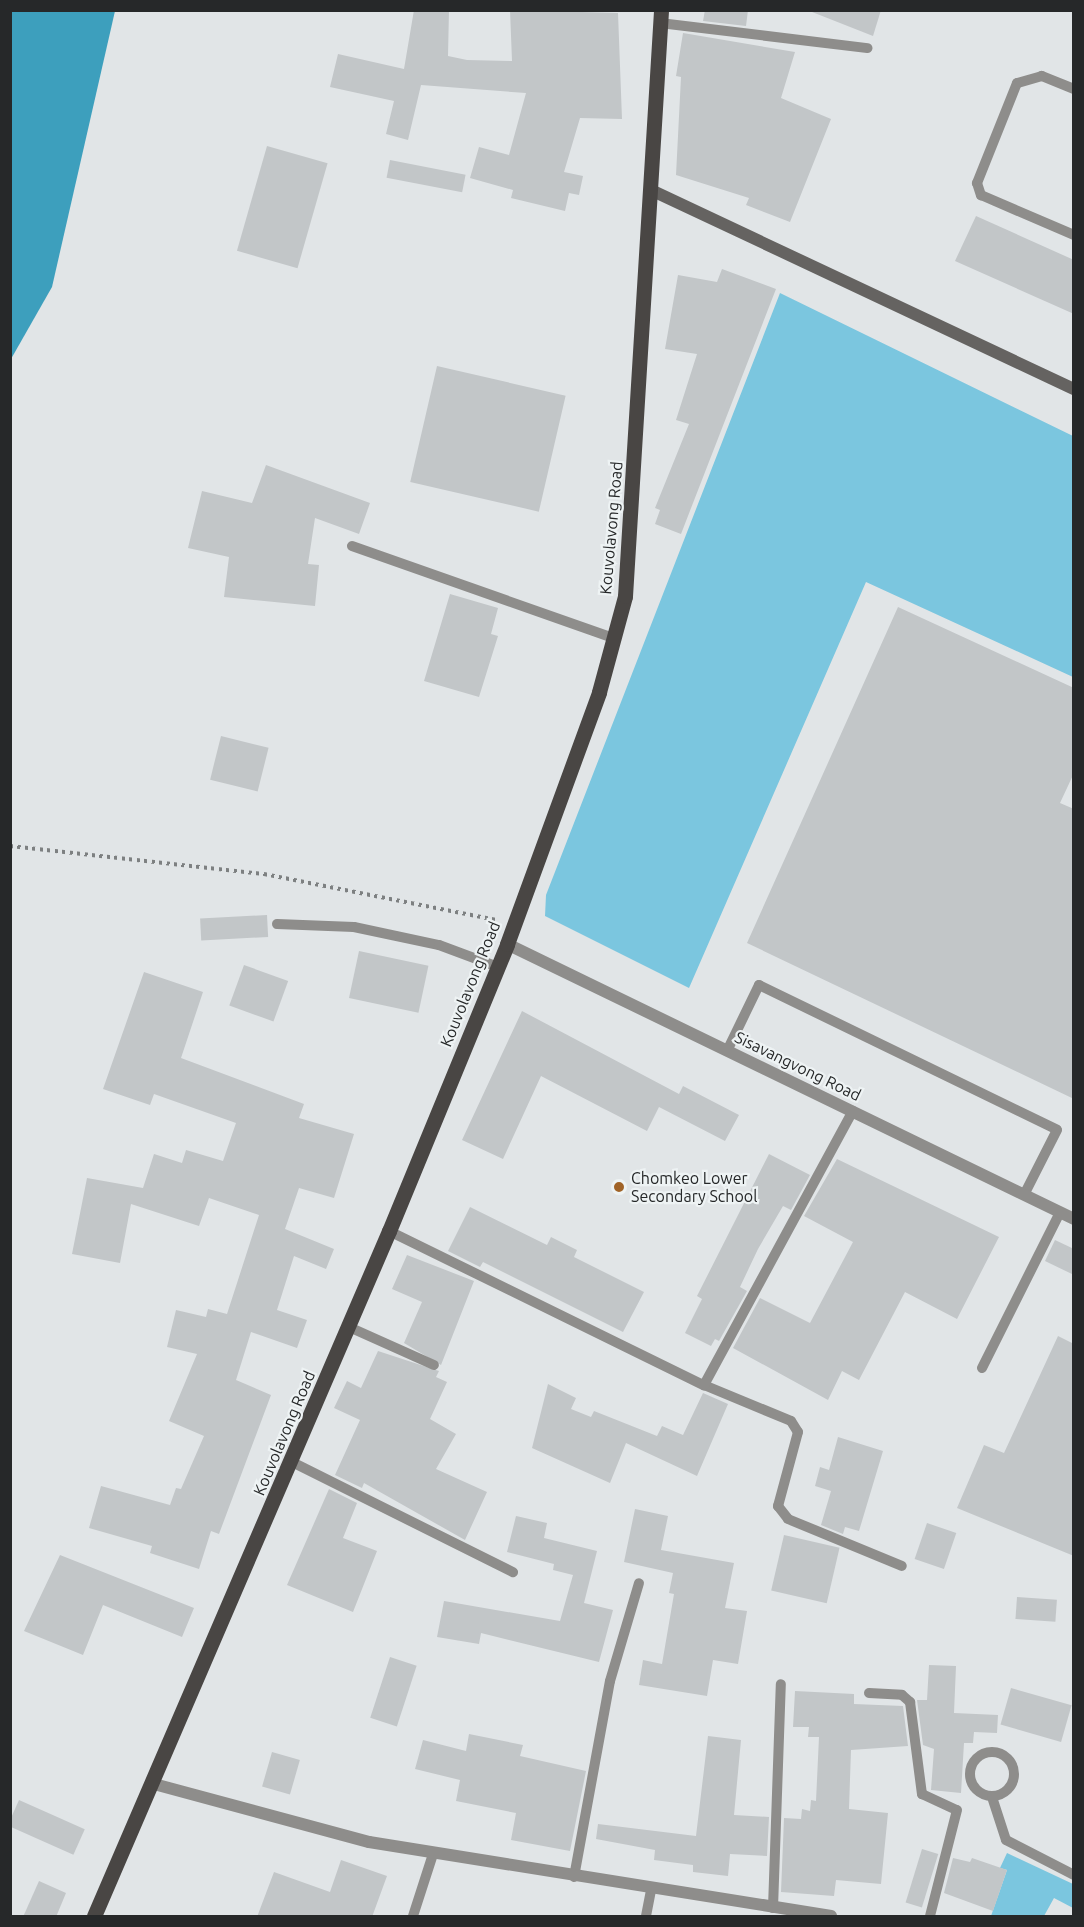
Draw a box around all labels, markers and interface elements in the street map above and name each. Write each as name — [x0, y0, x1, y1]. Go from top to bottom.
street label: Kouvolavong Road — [596, 461, 626, 595]
street label: Kouvolavong Road — [436, 918, 504, 1050]
street label: Sisavangvong Road — [732, 1027, 864, 1105]
place label: Chomkeo Lower Secondary School — [631, 1168, 757, 1206]
marker: Chomkeo Lower Secondary School — [612, 1180, 626, 1194]
street label: Kouvolavong Road — [249, 1368, 319, 1498]

